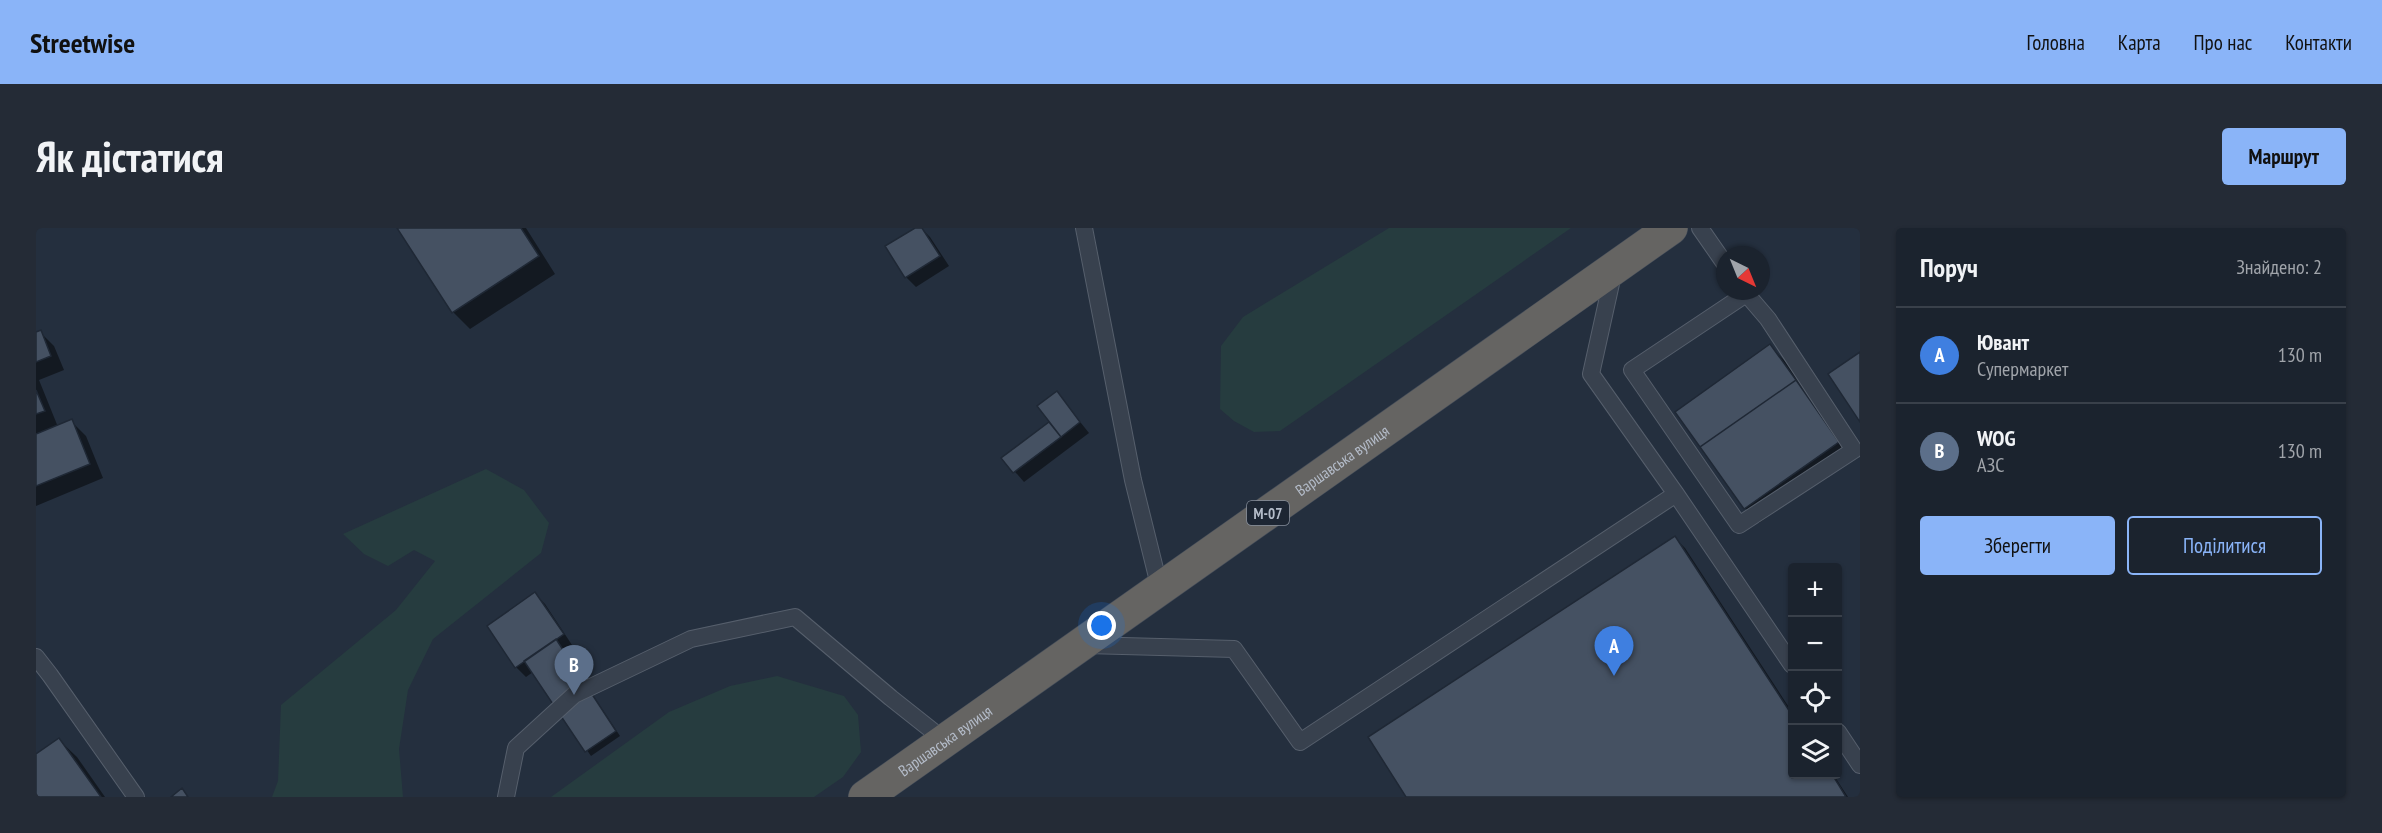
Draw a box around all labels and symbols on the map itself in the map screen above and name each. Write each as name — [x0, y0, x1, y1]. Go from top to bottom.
north arrow — [1716, 246, 1770, 300]
street label: Варшавська вулиця — [1291, 420, 1393, 500]
road number: М-07 — [1247, 501, 1289, 525]
your location — [1087, 611, 1116, 640]
pin: A — [1594, 626, 1634, 676]
pin: B — [554, 646, 594, 695]
street label: Варшавська вулиця — [894, 701, 996, 780]

